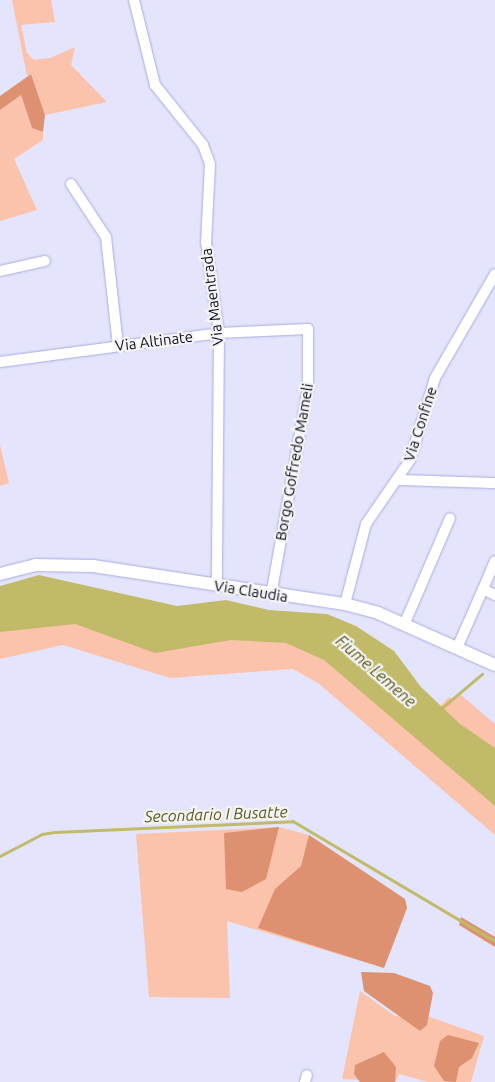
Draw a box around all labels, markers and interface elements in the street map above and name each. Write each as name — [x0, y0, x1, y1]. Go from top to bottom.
street label: Via Maentrada — [197, 247, 227, 347]
street label: Via Altinate — [114, 327, 194, 355]
street label: Borgo Goffredo Mameli — [271, 382, 317, 542]
street label: Via Confine — [399, 384, 441, 464]
street label: Via Claudia — [213, 576, 289, 606]
water label: Fiume Lemene — [332, 631, 420, 711]
water label: Secondario I Busatte — [144, 802, 288, 826]

